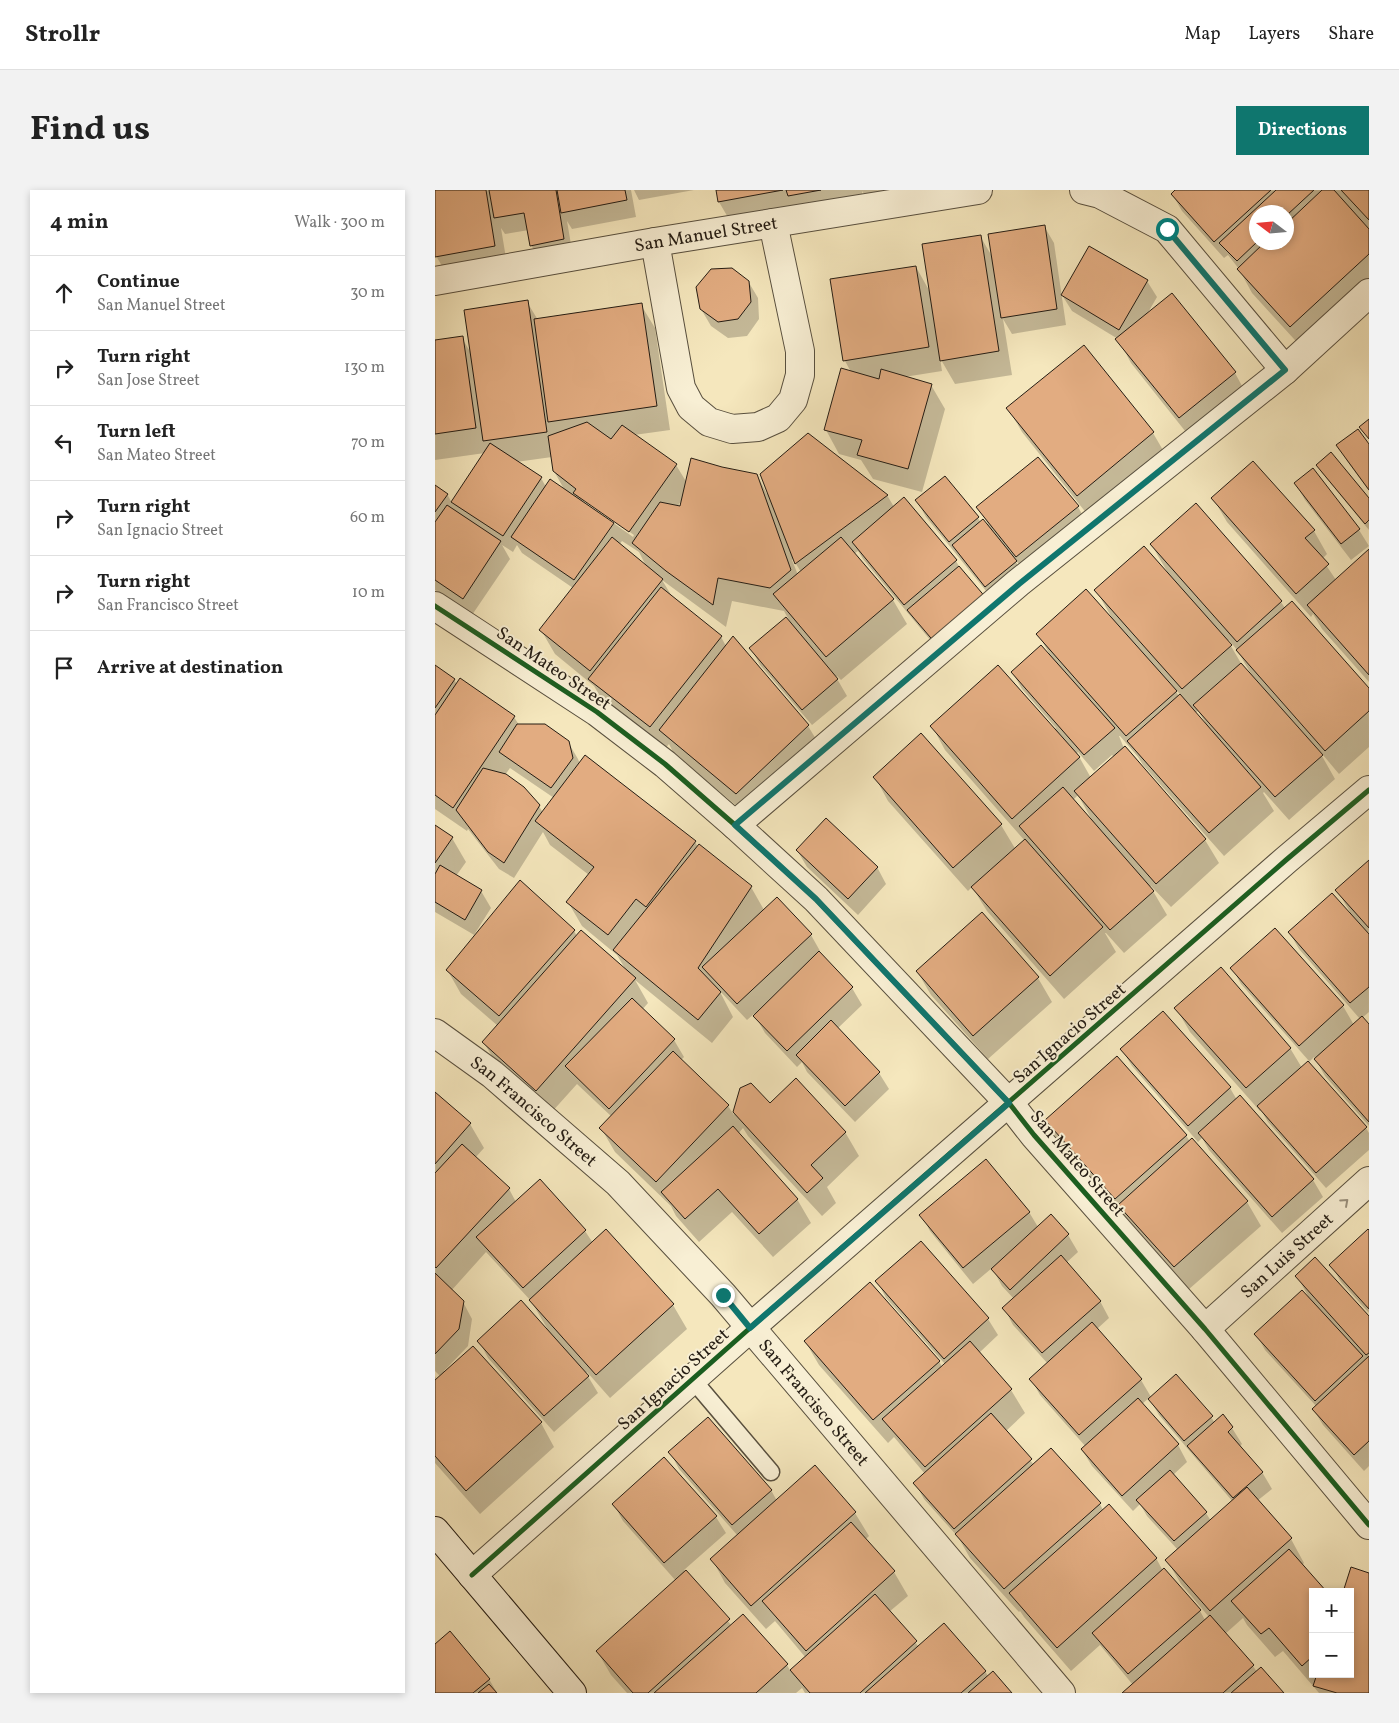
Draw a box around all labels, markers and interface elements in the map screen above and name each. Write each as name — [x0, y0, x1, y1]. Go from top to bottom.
text: Strollr — [25, 18, 100, 52]
text: Map — [1184, 22, 1220, 47]
text: Layers — [1248, 22, 1300, 47]
text: Share — [1328, 22, 1374, 47]
text: Find us — [30, 106, 150, 154]
button: Directions — [1236, 106, 1369, 155]
north arrow — [1249, 205, 1294, 250]
text: 4 min — [50, 208, 109, 237]
street label: San Manuel Street — [633, 211, 780, 259]
text: Walk · 300 m — [294, 212, 385, 234]
route start — [1156, 218, 1179, 241]
text: Continue — [97, 269, 180, 295]
icon: ahead — [50, 279, 78, 307]
text: 30 m — [350, 282, 385, 304]
text: San Manuel Street — [97, 295, 226, 317]
text: Turn right — [97, 344, 190, 370]
icon: right — [50, 354, 78, 382]
text: 130 m — [344, 357, 385, 379]
text: San Jose Street — [97, 370, 200, 392]
text: Turn left — [97, 419, 176, 445]
icon: left — [50, 429, 78, 457]
text: 70 m — [351, 432, 385, 454]
text: San Mateo Street — [97, 445, 216, 467]
text: Turn right — [97, 494, 190, 520]
icon: right — [50, 504, 78, 532]
text: 60 m — [350, 507, 385, 529]
text: San Ignacio Street — [97, 520, 224, 542]
text: Turn right — [97, 569, 190, 595]
icon: right — [50, 579, 78, 607]
text: 10 m — [352, 582, 385, 604]
text: San Francisco Street — [97, 595, 239, 617]
street label: San Mateo Street — [491, 621, 616, 717]
icon: arrive — [50, 654, 78, 682]
text: Arrive at destination — [97, 655, 283, 681]
street label: San Ignacio Street — [1008, 978, 1132, 1090]
street label: San Francisco Street — [464, 1051, 602, 1173]
street label: San Mateo Street — [1024, 1105, 1130, 1223]
one-way arrow — [1340, 1199, 1349, 1208]
street label: San Luis Street — [1236, 1208, 1340, 1305]
route end — [712, 1284, 735, 1307]
street label: San Ignacio Street — [613, 1323, 735, 1437]
street label: San Francisco Street — [752, 1334, 874, 1472]
map controls — [1309, 1588, 1354, 1678]
button: + — [1309, 1588, 1354, 1633]
button: − — [1309, 1633, 1354, 1678]

